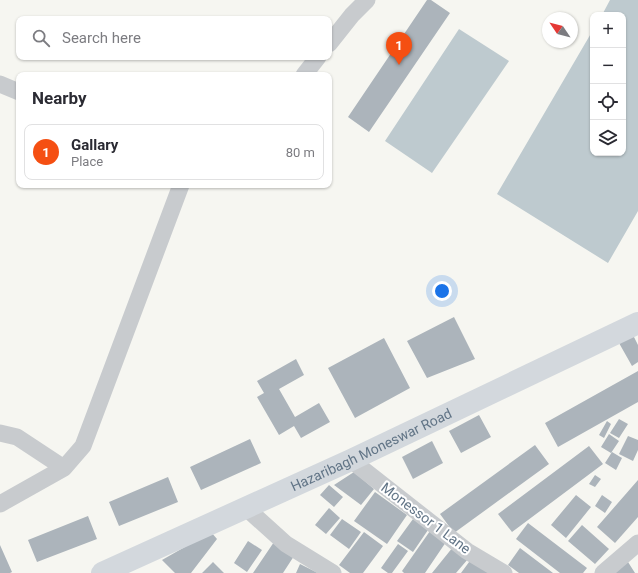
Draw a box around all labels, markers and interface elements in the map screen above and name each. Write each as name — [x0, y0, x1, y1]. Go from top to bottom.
north arrow — [542, 12, 578, 48]
map controls — [590, 12, 626, 156]
button: + — [590, 12, 626, 48]
search box — [16, 16, 332, 60]
icon: search — [30, 27, 52, 49]
text: Search here — [62, 29, 141, 47]
pin: 1 — [386, 32, 412, 65]
button: − — [590, 48, 626, 84]
button: locate — [590, 84, 626, 120]
text: Nearby — [32, 88, 87, 108]
button: layers — [590, 120, 626, 156]
text: Gallary — [71, 136, 118, 154]
text: 1 — [42, 145, 50, 160]
text: 80 m — [286, 145, 315, 160]
text: Place — [71, 154, 103, 169]
your location — [432, 281, 452, 301]
street label: Hazaribagh Moneswar Road — [288, 405, 454, 494]
street label: Monessor 1 Lane — [378, 479, 474, 557]

